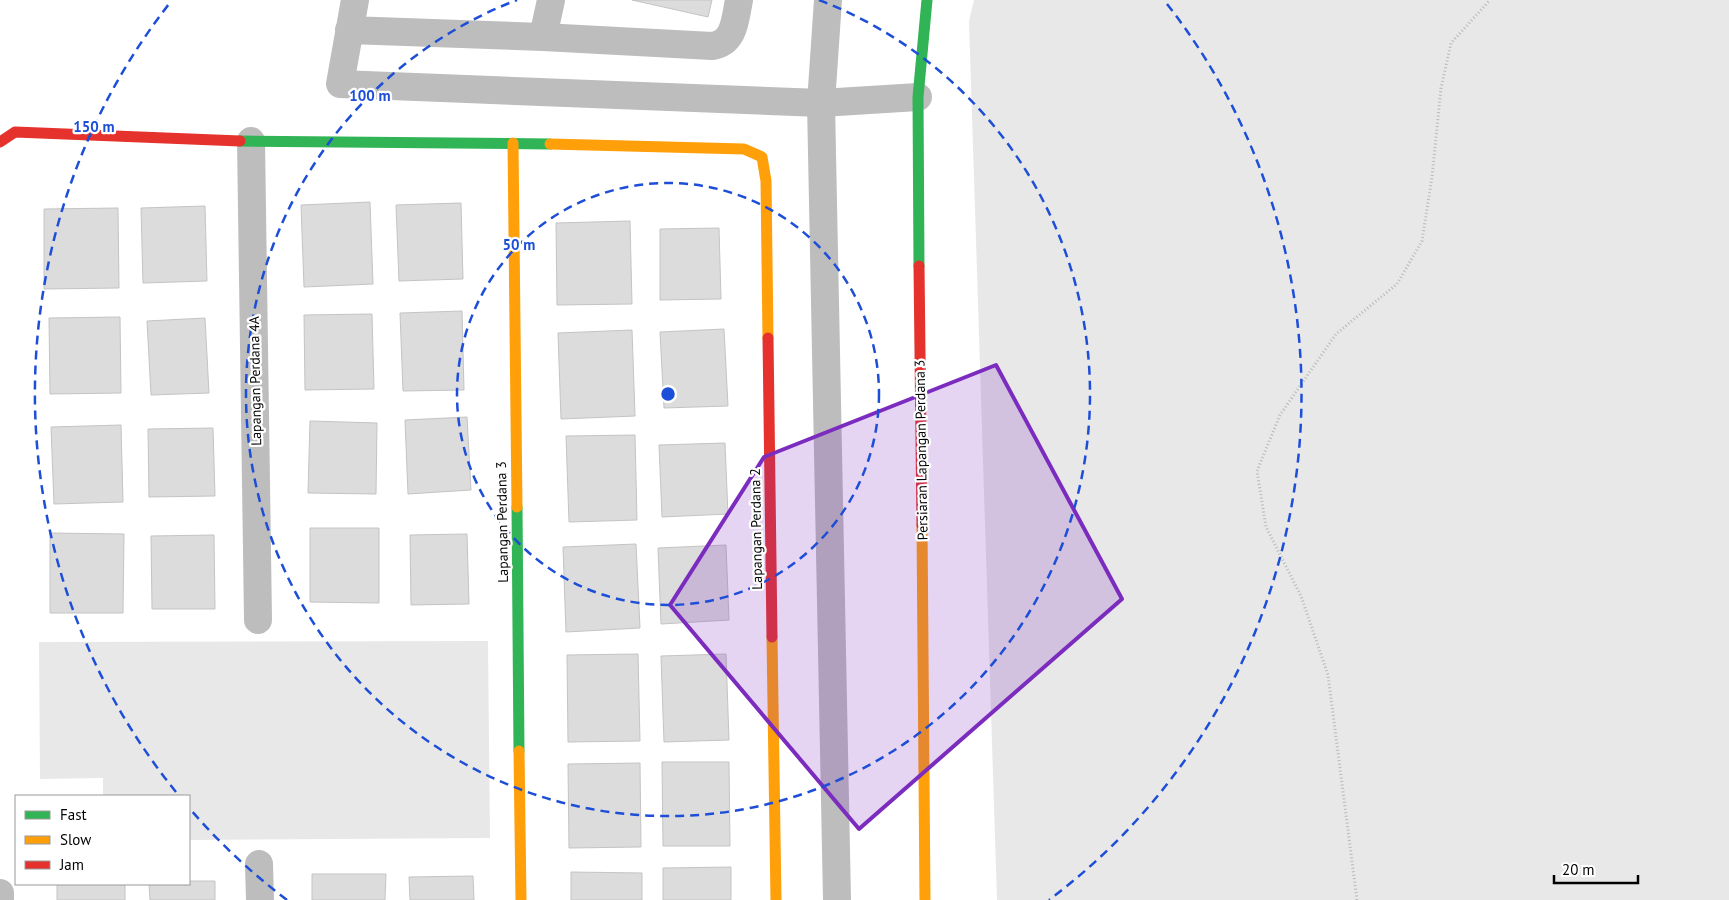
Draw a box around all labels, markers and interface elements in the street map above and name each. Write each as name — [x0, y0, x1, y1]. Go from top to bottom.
text: 100 m — [349, 86, 391, 105]
text: 150 m — [73, 117, 115, 136]
text: 50 m — [503, 235, 535, 254]
street label: Lapangan Perdana 4A — [245, 315, 265, 446]
street label: Persiaran Lapangan Perdana 3 — [910, 360, 932, 540]
centre of rings — [659, 385, 677, 403]
street label: Lapangan Perdana 3 — [492, 461, 512, 583]
street label: Lapangan Perdana 2 — [746, 468, 766, 590]
legend — [15, 795, 190, 885]
text: Fast — [60, 805, 87, 824]
text: Slow — [60, 830, 91, 849]
scale bar — [1554, 852, 1638, 884]
text: Jam — [59, 855, 84, 874]
text: 20 m — [1562, 860, 1595, 879]

